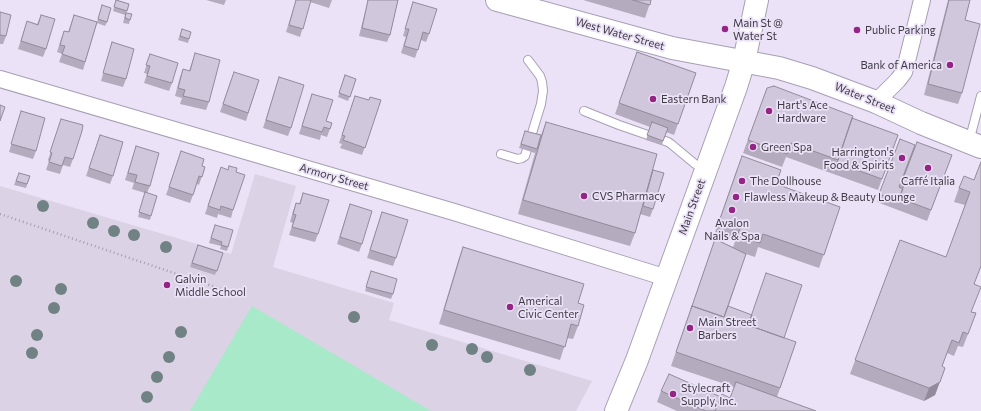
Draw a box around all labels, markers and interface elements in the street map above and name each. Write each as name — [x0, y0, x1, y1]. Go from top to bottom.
street label: West Water Street — [574, 15, 666, 53]
place label: Main St @ Water St — [733, 16, 783, 42]
place label: Public Parking — [865, 23, 936, 37]
marker: Main St @ Water St — [720, 24, 730, 34]
marker: Public Parking — [852, 25, 862, 35]
place label: Bank of America — [860, 58, 942, 72]
marker: Bank of America — [945, 60, 955, 70]
street label: Water Street — [833, 80, 897, 116]
place label: Eastern Bank — [661, 92, 726, 106]
marker: Eastern Bank — [648, 94, 658, 104]
place label: Hart's Ace Hardware — [777, 98, 828, 124]
marker: Hart's Ace Hardware — [764, 106, 774, 116]
place label: Green Spa — [761, 140, 812, 154]
marker: Green Spa — [748, 142, 758, 152]
place label: Harrington's Food & Spirits — [824, 145, 894, 171]
marker: Harrington's Food & Spirits — [897, 153, 907, 163]
street label: Armory Street — [298, 161, 370, 193]
marker: Caffé Italia — [923, 163, 933, 173]
place label: The Dollhouse — [750, 174, 821, 188]
place label: Caffé Italia — [901, 174, 955, 188]
marker: The Dollhouse — [737, 176, 747, 186]
street label: Main Street — [676, 177, 708, 237]
place label: CVS Pharmacy — [592, 189, 665, 203]
place label: Flawless Makeup & Beauty Lounge — [744, 190, 915, 204]
marker: CVS Pharmacy — [579, 191, 589, 201]
marker: Flawless Makeup & Beauty Lounge — [731, 192, 741, 202]
marker: Avalon Nails & Spa — [727, 205, 737, 215]
place label: Avalon Nails & Spa — [704, 216, 760, 242]
place label: Galvin Middle School — [175, 272, 246, 298]
marker: Galvin Middle School — [162, 280, 172, 290]
place label: Americal Civic Center — [518, 294, 579, 320]
marker: Americal Civic Center — [505, 302, 515, 312]
place label: Main Street Barbers — [698, 315, 757, 341]
marker: Main Street Barbers — [685, 323, 695, 333]
place label: Stylecraft Supply, Inc. — [681, 381, 737, 407]
marker: Stylecraft Supply, Inc. — [668, 389, 678, 399]

